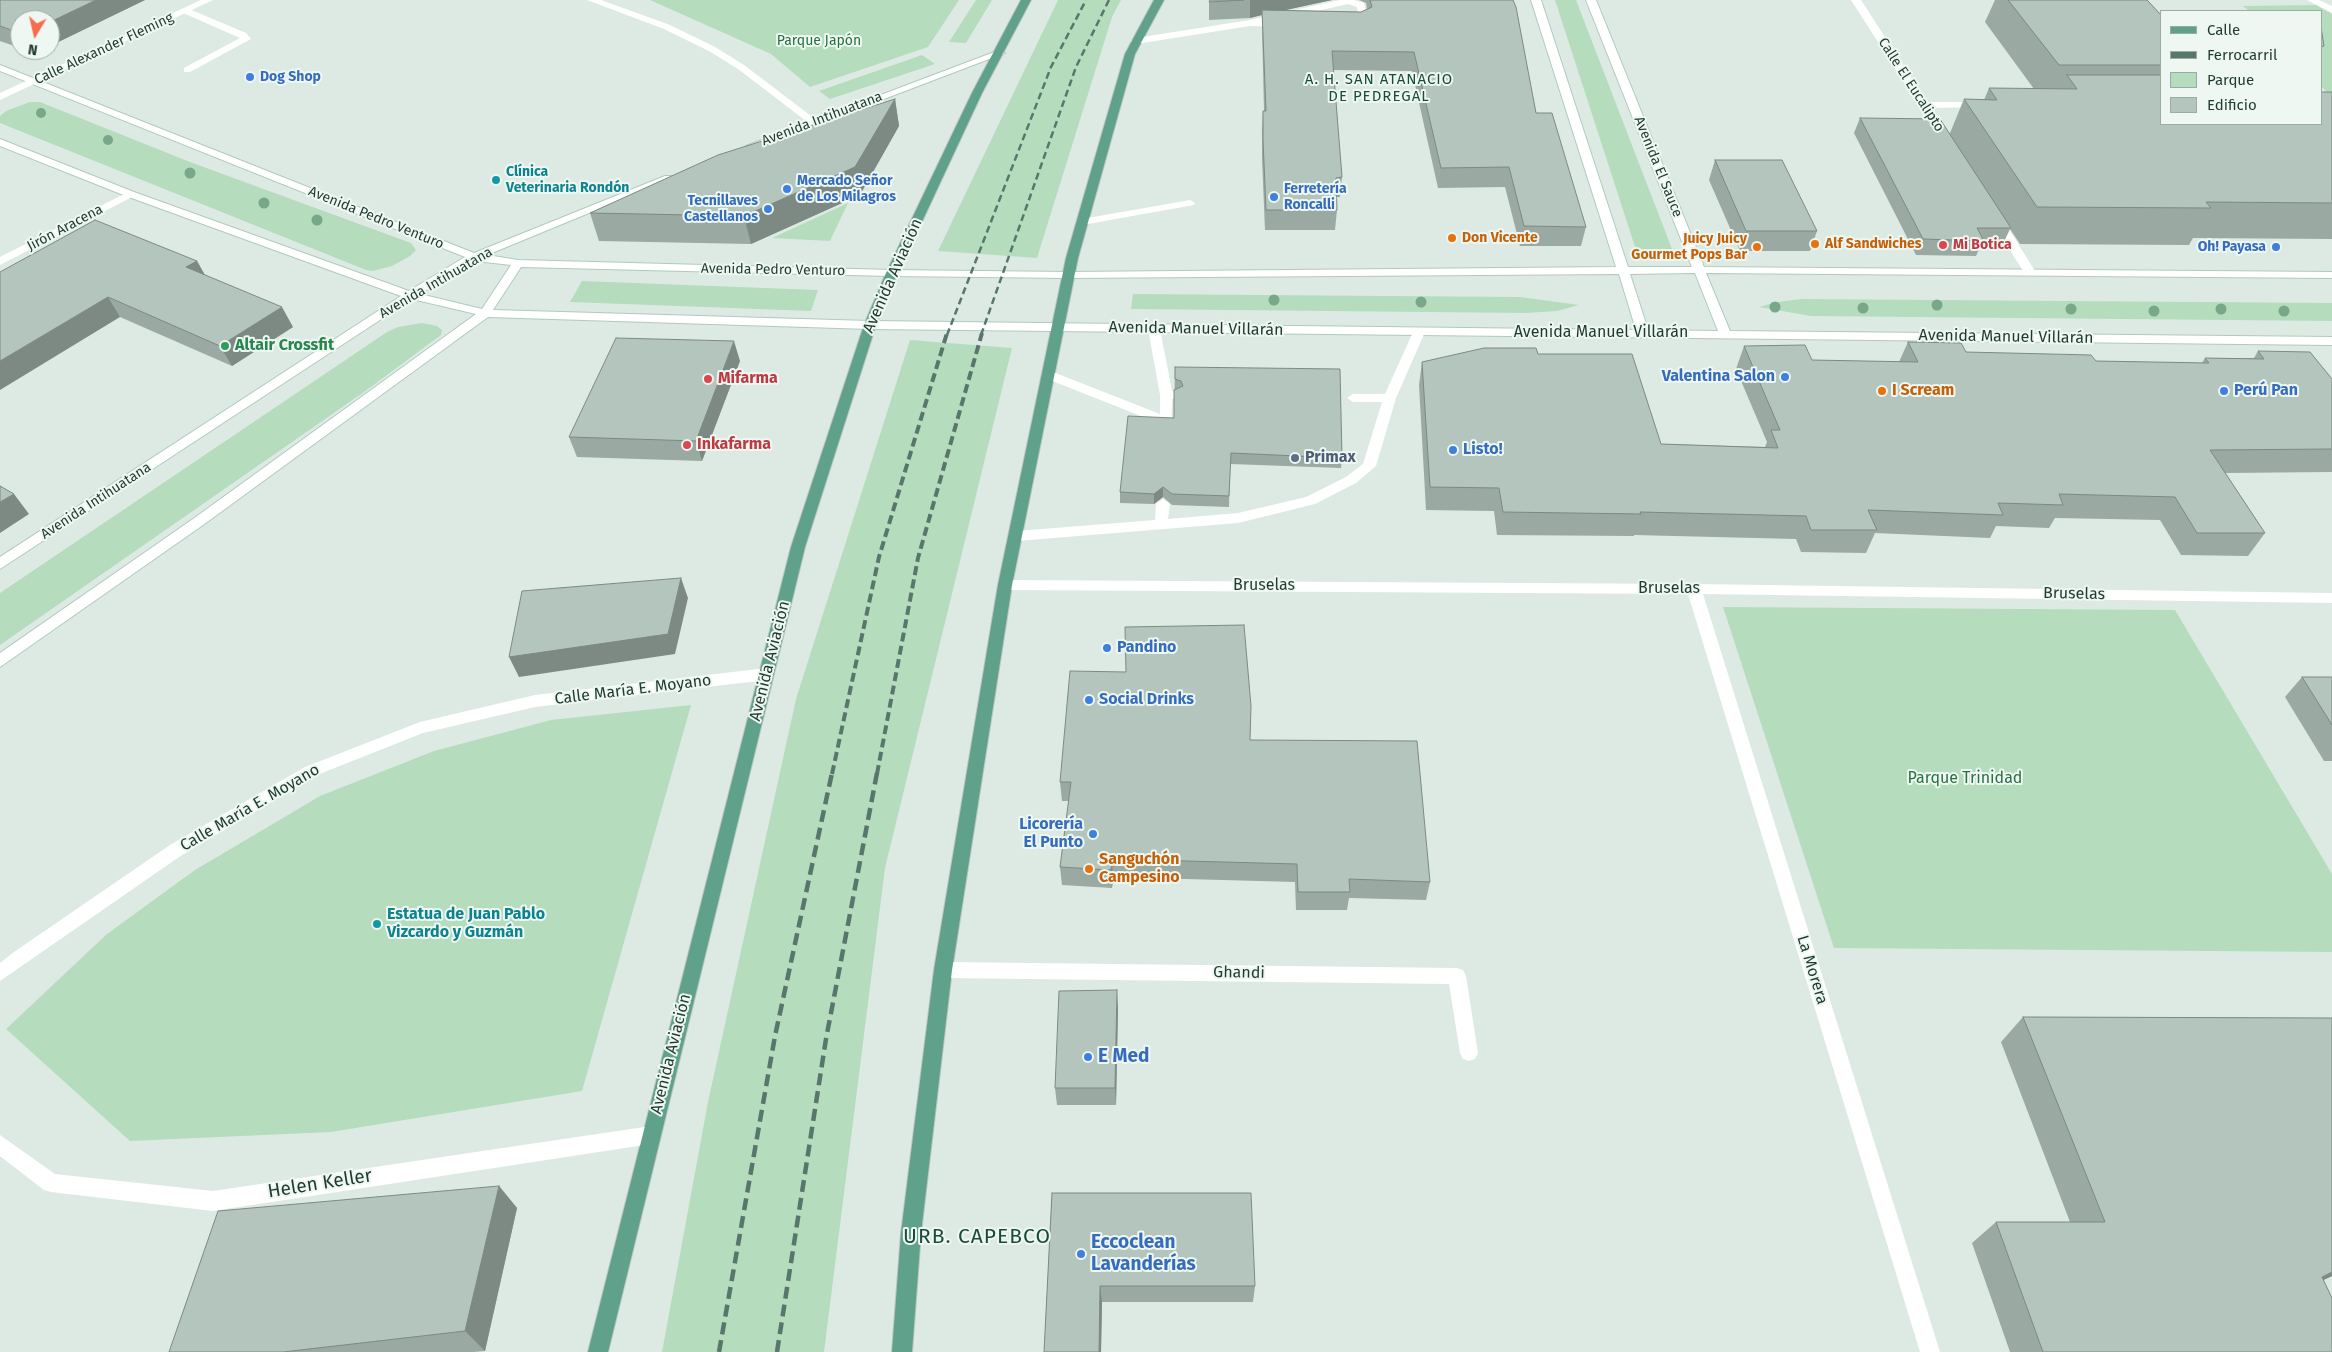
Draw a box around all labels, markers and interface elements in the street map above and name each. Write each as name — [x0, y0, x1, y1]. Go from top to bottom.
street label: Calle Alexander Fleming — [32, 9, 176, 89]
north arrow — [10, 10, 60, 60]
legend — [2160, 10, 2322, 125]
text: Calle — [2207, 21, 2240, 39]
park label: Parque Japón — [777, 33, 861, 49]
street label: Calle El Eucalipto — [1874, 35, 1948, 135]
text: N — [27, 40, 39, 58]
text: Ferrocarril — [2207, 46, 2277, 64]
place label: Dog Shop — [260, 69, 321, 85]
marker: Dog Shop — [244, 71, 256, 83]
district label: A. H. SAN ATANACIO DE PEDREGAL — [1303, 71, 1455, 106]
text: Parque — [2207, 71, 2254, 89]
street label: Avenida Intihuatana — [759, 88, 885, 150]
text: Edificio — [2207, 96, 2257, 114]
street label: Avenida El Sauce — [1630, 114, 1686, 220]
place label: Clínica Veterinaria Rondón — [506, 164, 629, 196]
place label: Mercado Señor de Los Milagros — [797, 173, 896, 206]
marker: Clínica Veterinaria Rondón — [490, 174, 502, 186]
place label: Ferretería Roncalli — [1284, 181, 1347, 213]
street label: Avenida Pedro Venturo — [306, 183, 446, 253]
marker: Mercado Señor de Los Milagros — [781, 183, 793, 195]
marker: Ferretería Roncalli — [1268, 191, 1280, 203]
place label: Tecnillaves Castellanos — [684, 193, 758, 226]
street label: Jirón Aracena — [24, 201, 106, 255]
marker: Tecnillaves Castellanos — [762, 203, 774, 215]
street label: Avenida Aviación — [859, 216, 927, 336]
place label: Don Vicente — [1462, 230, 1538, 246]
place label: Juicy Juicy Gourmet Pops Bar — [1631, 231, 1747, 264]
marker: Don Vicente — [1446, 232, 1458, 244]
place label: Alf Sandwiches — [1825, 236, 1922, 252]
place label: Mi Botica — [1953, 237, 2012, 253]
marker: Alf Sandwiches — [1809, 238, 1821, 250]
marker: Mi Botica — [1937, 239, 1949, 251]
place label: Oh! Payasa — [2198, 239, 2266, 255]
marker: Juicy Juicy Gourmet Pops Bar — [1751, 241, 1763, 253]
marker: Oh! Payasa — [2270, 241, 2282, 253]
street label: Avenida Intihuatana — [376, 244, 496, 322]
street label: Avenida Pedro Venturo — [701, 260, 845, 280]
street label: Avenida Manuel Villarán — [1109, 318, 1283, 340]
street label: Avenida Manuel Villarán — [1514, 323, 1688, 343]
street label: Avenida Manuel Villarán — [1919, 326, 2093, 348]
place label: Altair Crossfit — [235, 336, 334, 356]
marker: Altair Crossfit — [219, 340, 231, 352]
place label: Valentina Salon — [1662, 367, 1775, 387]
place label: Mifarma — [718, 369, 778, 389]
marker: Valentina Salon — [1779, 371, 1791, 383]
marker: Mifarma — [702, 373, 714, 385]
place label: I Scream — [1892, 381, 1954, 401]
place label: Perú Pan — [2234, 381, 2298, 401]
marker: I Scream — [1876, 385, 1888, 397]
marker: Perú Pan — [2218, 385, 2230, 397]
place label: Inkafarma — [697, 435, 771, 455]
marker: Inkafarma — [681, 439, 693, 451]
place label: Listo! — [1463, 440, 1503, 460]
marker: Listo! — [1447, 444, 1459, 456]
place label: Primax — [1305, 448, 1356, 468]
marker: Primax — [1289, 452, 1301, 464]
street label: Avenida Intihuatana — [38, 459, 154, 543]
street label: Bruselas — [1233, 576, 1295, 596]
street label: Bruselas — [1638, 579, 1700, 599]
street label: Bruselas — [2043, 584, 2105, 604]
street label: Avenida Aviación — [746, 599, 794, 723]
place label: Pandino — [1117, 638, 1176, 658]
marker: Pandino — [1101, 642, 1113, 654]
street label: Calle María E. Moyano — [554, 671, 712, 709]
place label: Social Drinks — [1099, 690, 1194, 710]
marker: Social Drinks — [1083, 694, 1095, 706]
street label: Calle María E. Moyano — [177, 760, 323, 856]
park label: Parque Trinidad — [1908, 769, 2022, 789]
place label: Licorería El Punto — [1019, 815, 1083, 853]
marker: Licorería El Punto — [1087, 828, 1099, 840]
place label: Sanguchón Campesino — [1099, 850, 1180, 888]
marker: Sanguchón Campesino — [1083, 863, 1095, 875]
place label: Estatua de Juan Pablo Vizcardo y Guzmán — [387, 905, 545, 943]
marker: Estatua de Juan Pablo Vizcardo y Guzmán — [371, 918, 383, 930]
street label: La Morera — [1792, 933, 1832, 1007]
street label: Ghandi — [1213, 963, 1265, 983]
street label: Avenida Aviación — [647, 992, 695, 1116]
place label: E Med — [1098, 1046, 1149, 1068]
marker: E Med — [1082, 1051, 1094, 1063]
street label: Helen Keller — [266, 1165, 374, 1203]
district label: URB. CAPEBCO — [902, 1224, 1052, 1250]
place label: Eccoclean Lavanderías — [1091, 1232, 1196, 1276]
marker: Eccoclean Lavanderías — [1075, 1248, 1087, 1260]

